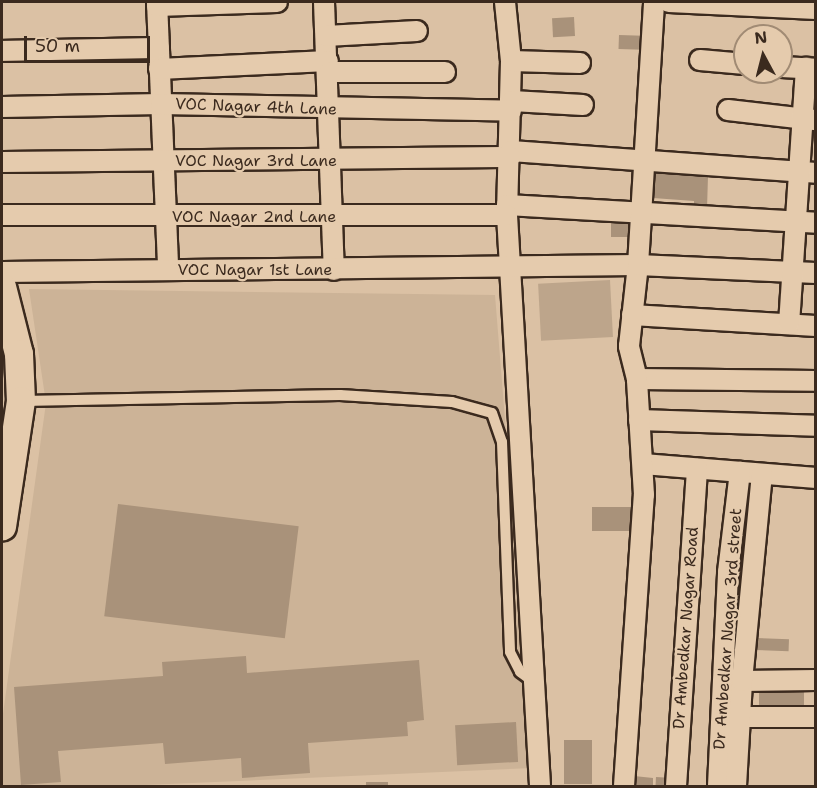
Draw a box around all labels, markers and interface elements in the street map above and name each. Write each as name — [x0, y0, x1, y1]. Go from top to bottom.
scale bar — [27, 24, 153, 62]
north arrow — [733, 24, 793, 84]
text: N — [753, 26, 769, 49]
text: 50 m — [35, 34, 80, 58]
street label: VOC Nagar 4th Lane — [175, 95, 337, 119]
street label: VOC Nagar 3rd Lane — [175, 151, 337, 171]
street label: VOC Nagar 2nd Lane — [172, 207, 336, 227]
street label: VOC Nagar 1st Lane — [178, 260, 332, 280]
street label: Dr Ambedkar Nagar 3rd street — [710, 508, 746, 750]
street label: Dr Ambedkar Nagar Road — [669, 526, 703, 730]

